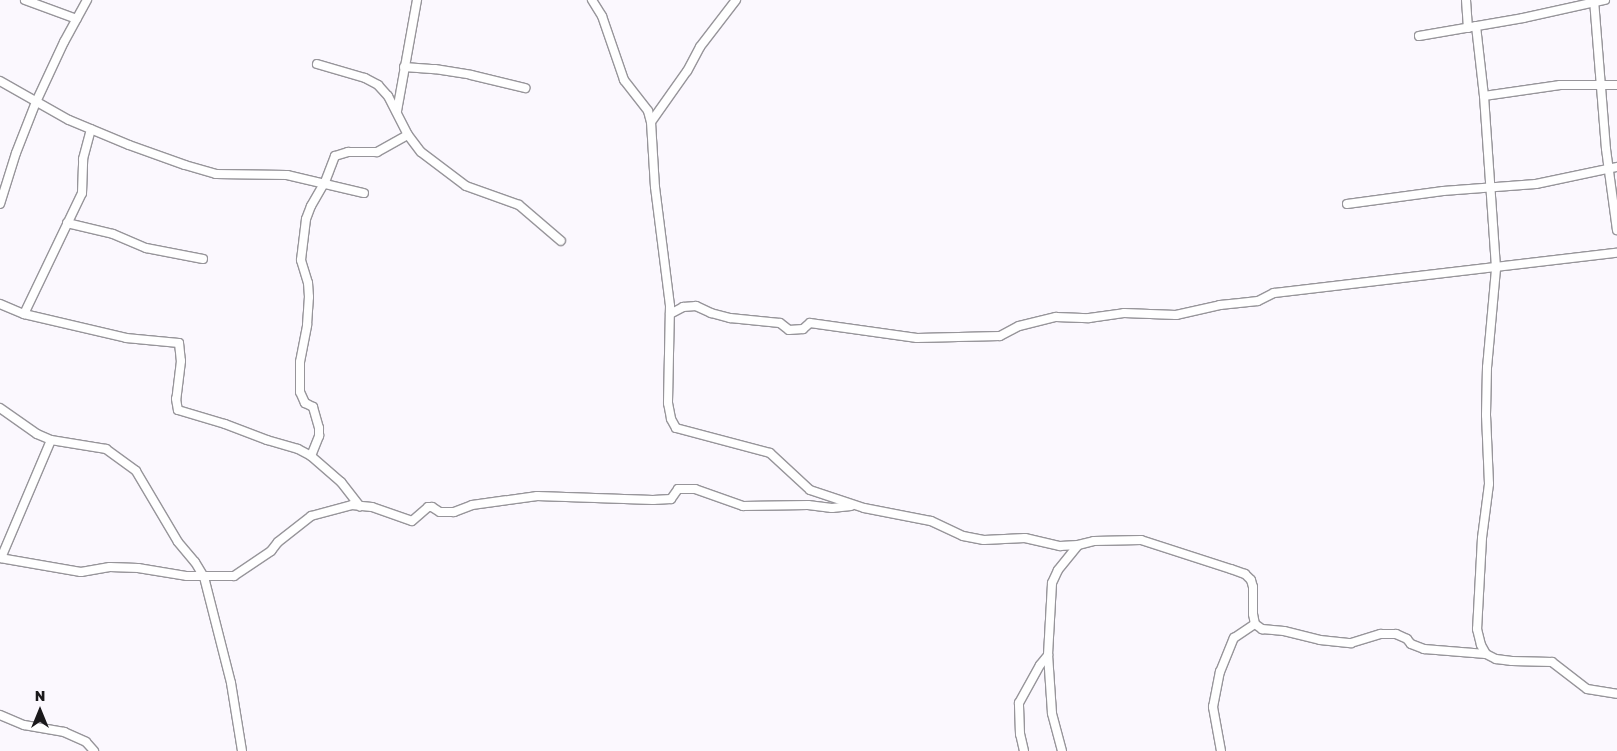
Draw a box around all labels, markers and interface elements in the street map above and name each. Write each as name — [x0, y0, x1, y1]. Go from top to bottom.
north arrow — [15, 686, 65, 736]
text: N — [35, 687, 45, 704]

